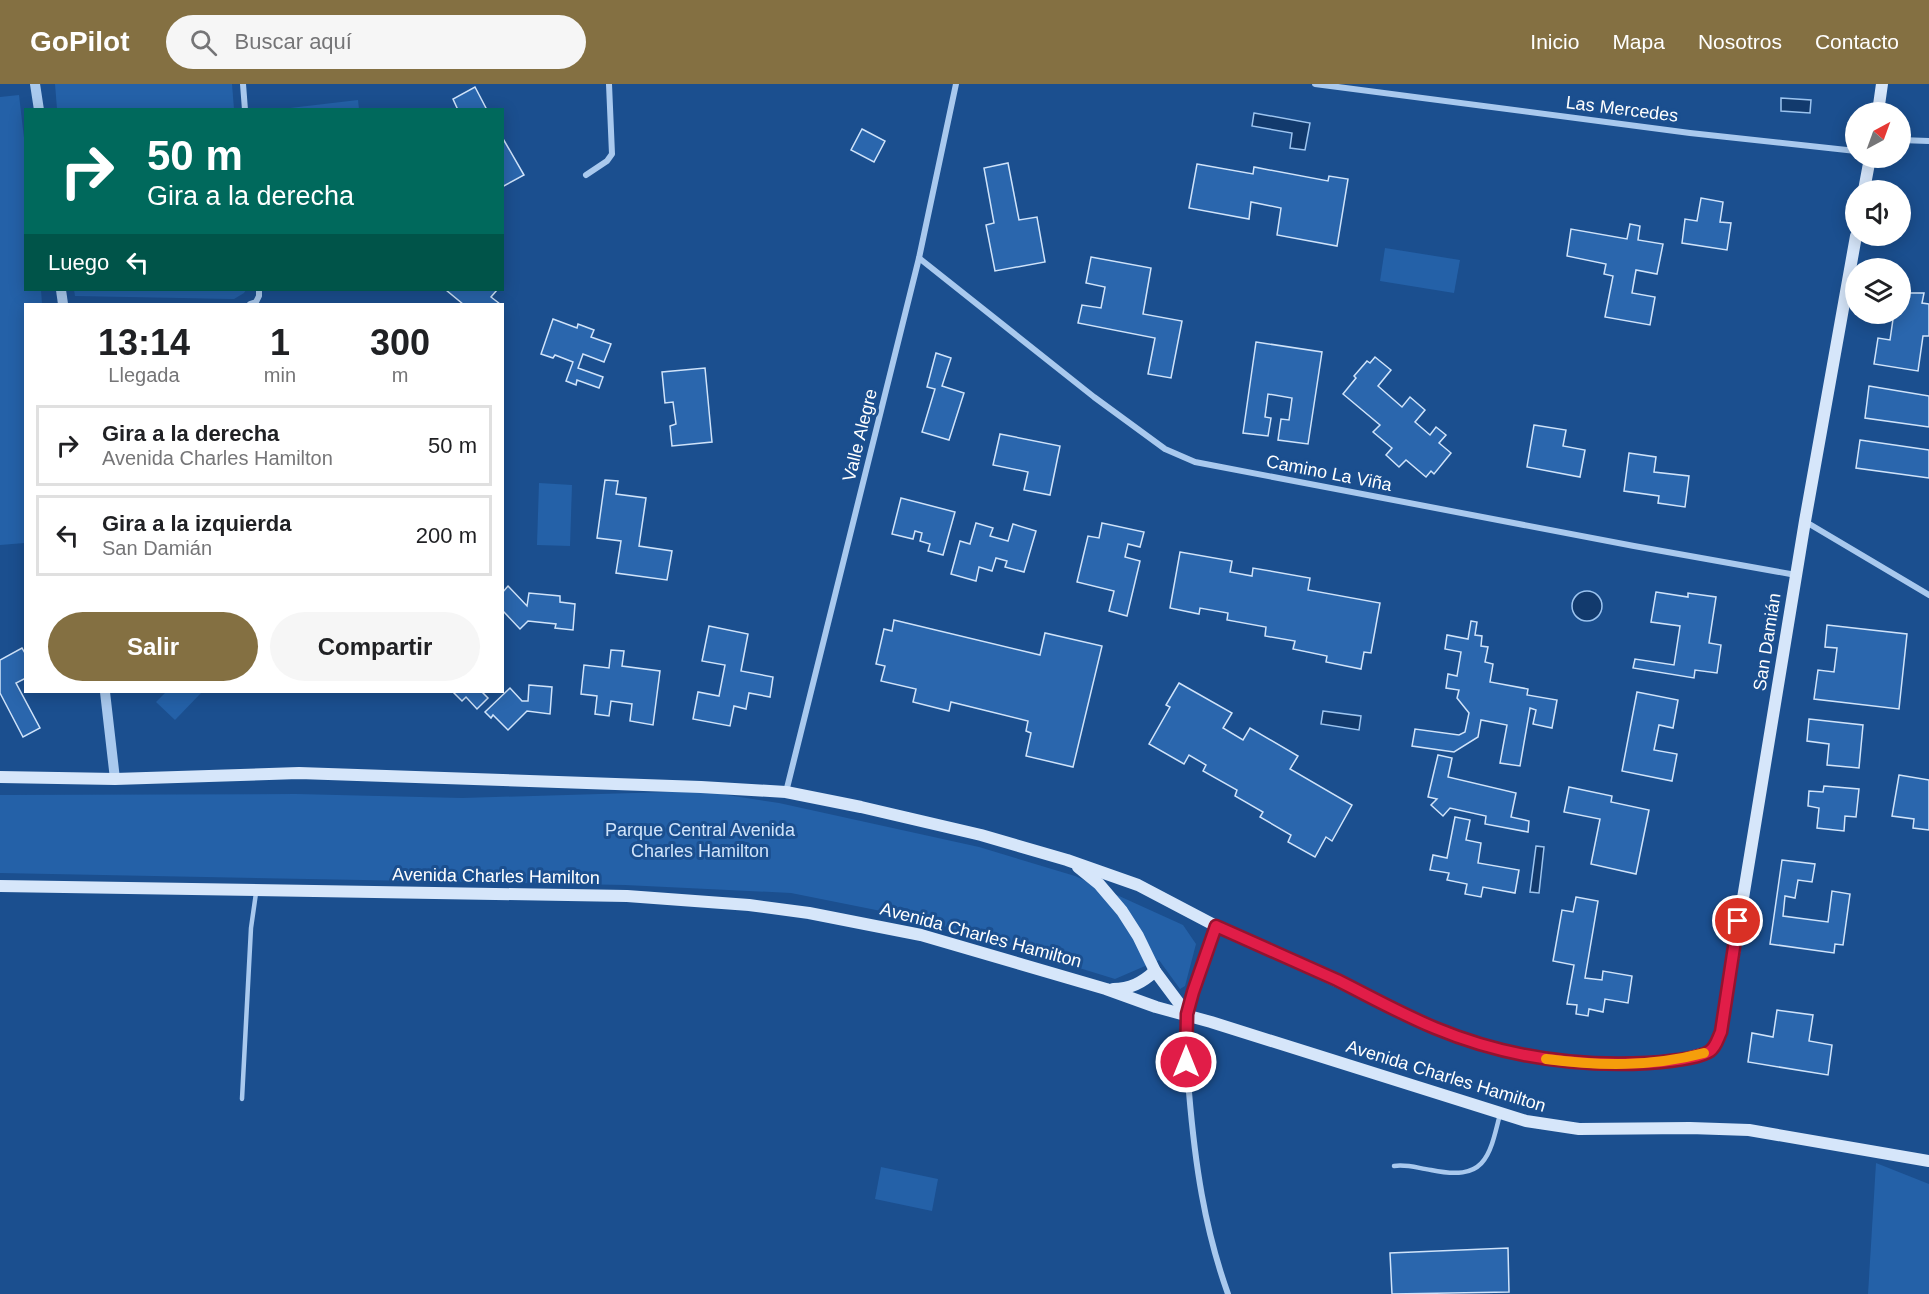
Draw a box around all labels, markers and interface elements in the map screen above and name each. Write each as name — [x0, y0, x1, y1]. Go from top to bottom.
search box — [166, 15, 586, 69]
text: GoPilot — [30, 26, 130, 57]
icon: search — [187, 26, 220, 59]
text: Buscar aquí — [235, 29, 352, 54]
text: Inicio — [1530, 30, 1579, 53]
text: Mapa — [1612, 30, 1665, 53]
text: Nosotros — [1698, 30, 1782, 53]
text: Contacto — [1815, 30, 1899, 53]
street label: Las Mercedes — [1565, 92, 1679, 126]
north arrow — [1845, 102, 1911, 168]
map controls — [1845, 102, 1911, 324]
icon: right — [48, 132, 126, 210]
text: 50 m — [147, 132, 243, 179]
button: sound — [1845, 180, 1911, 246]
text: Gira a la derecha — [147, 181, 354, 211]
icon: left — [121, 246, 154, 279]
text: Luego — [48, 250, 109, 275]
button: layers — [1845, 258, 1911, 324]
text: 13:14 — [98, 322, 190, 363]
text: 1 — [270, 322, 290, 363]
text: 300 — [370, 322, 430, 363]
text: Llegada — [108, 364, 180, 386]
text: min — [264, 364, 296, 386]
text: m — [392, 364, 408, 386]
street label: Valle Alegre — [839, 387, 881, 483]
text: Gira a la derecha — [102, 421, 279, 446]
icon: right — [51, 429, 84, 462]
text: 50 m — [428, 433, 477, 458]
text: Avenida Charles Hamilton — [102, 447, 333, 469]
street label: Camino La Viña — [1264, 451, 1395, 495]
text: Gira a la izquierda — [102, 511, 292, 536]
icon: left — [51, 519, 84, 552]
text: 200 m — [416, 523, 477, 548]
text: San Damián — [102, 537, 212, 559]
street label: San Damián — [1749, 592, 1785, 692]
button: Salir — [48, 612, 258, 681]
button: Compartir — [270, 612, 480, 681]
park label: Parque Central Avenida Charles Hamilton — [605, 820, 796, 861]
street label: Avenida Charles Hamilton — [392, 864, 600, 888]
pin — [1712, 895, 1763, 946]
street label: Avenida Charles Hamilton — [878, 898, 1084, 972]
icon: arrive — [1721, 904, 1754, 937]
position arrow — [1154, 1030, 1218, 1094]
street label: Avenida Charles Hamilton — [1344, 1036, 1548, 1116]

